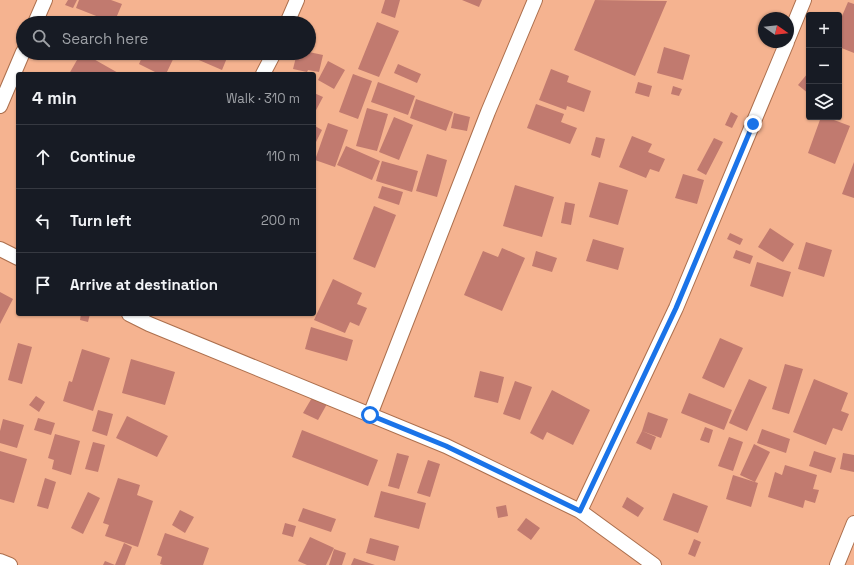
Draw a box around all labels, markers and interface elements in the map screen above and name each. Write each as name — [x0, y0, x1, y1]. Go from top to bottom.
north arrow — [758, 12, 794, 48]
map controls — [806, 12, 842, 120]
button: + — [806, 12, 842, 48]
search box — [16, 16, 316, 60]
icon: search — [30, 27, 52, 49]
text: Search here — [62, 29, 148, 48]
button: − — [806, 48, 842, 84]
button: layers — [806, 84, 842, 120]
text: 4 min — [32, 87, 77, 109]
text: Walk · 310 m — [226, 90, 300, 107]
route end — [744, 115, 762, 133]
icon: ahead — [32, 146, 54, 168]
text: Continue — [70, 147, 136, 166]
text: 110 m — [266, 148, 300, 165]
icon: left — [32, 210, 54, 232]
text: Turn left — [70, 211, 132, 230]
text: 200 m — [261, 212, 300, 229]
icon: arrive — [32, 274, 54, 296]
text: Arrive at destination — [70, 275, 218, 294]
route start — [361, 406, 379, 424]

